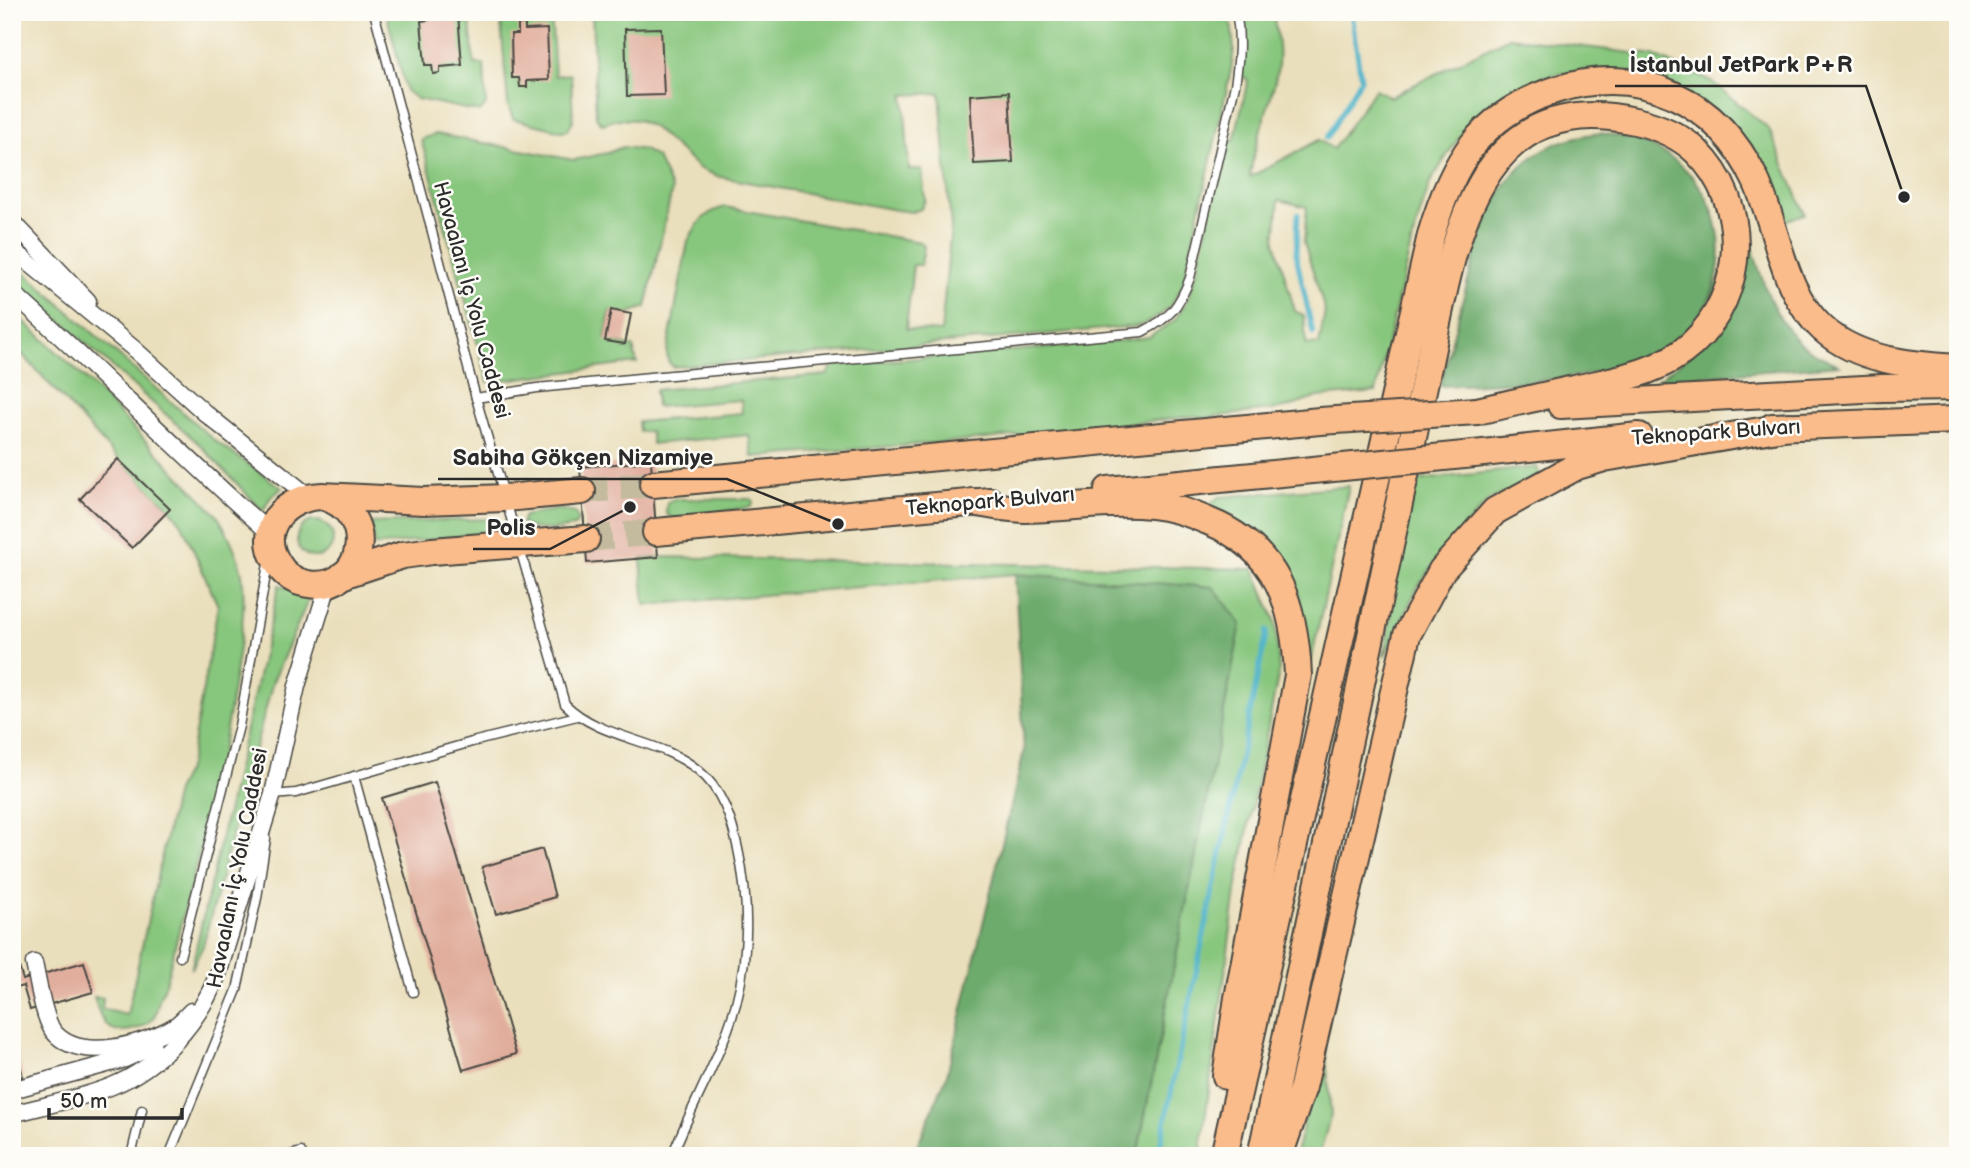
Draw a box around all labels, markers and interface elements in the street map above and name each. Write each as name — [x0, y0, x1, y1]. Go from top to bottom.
callout: İstanbul JetPark P+R — [1615, 42, 1866, 86]
text: İstanbul JetPark P+R — [1630, 50, 1853, 79]
street label: Havaalanı İç Yolu Caddesi — [428, 179, 515, 421]
street label: Teknopark Bulvarı — [1631, 414, 1802, 451]
callout: Sabiha Gökçen Nizamiye — [438, 435, 727, 479]
text: Sabiha Gökçen Nizamiye — [453, 444, 713, 472]
street label: Teknopark Bulvarı — [904, 482, 1076, 521]
callout: Polis — [473, 505, 550, 549]
text: Polis — [486, 514, 536, 542]
street label: Havaalanı İç Yolu Caddesi — [202, 746, 273, 990]
scale bar — [49, 1077, 182, 1121]
text: 50 m — [60, 1089, 107, 1114]

